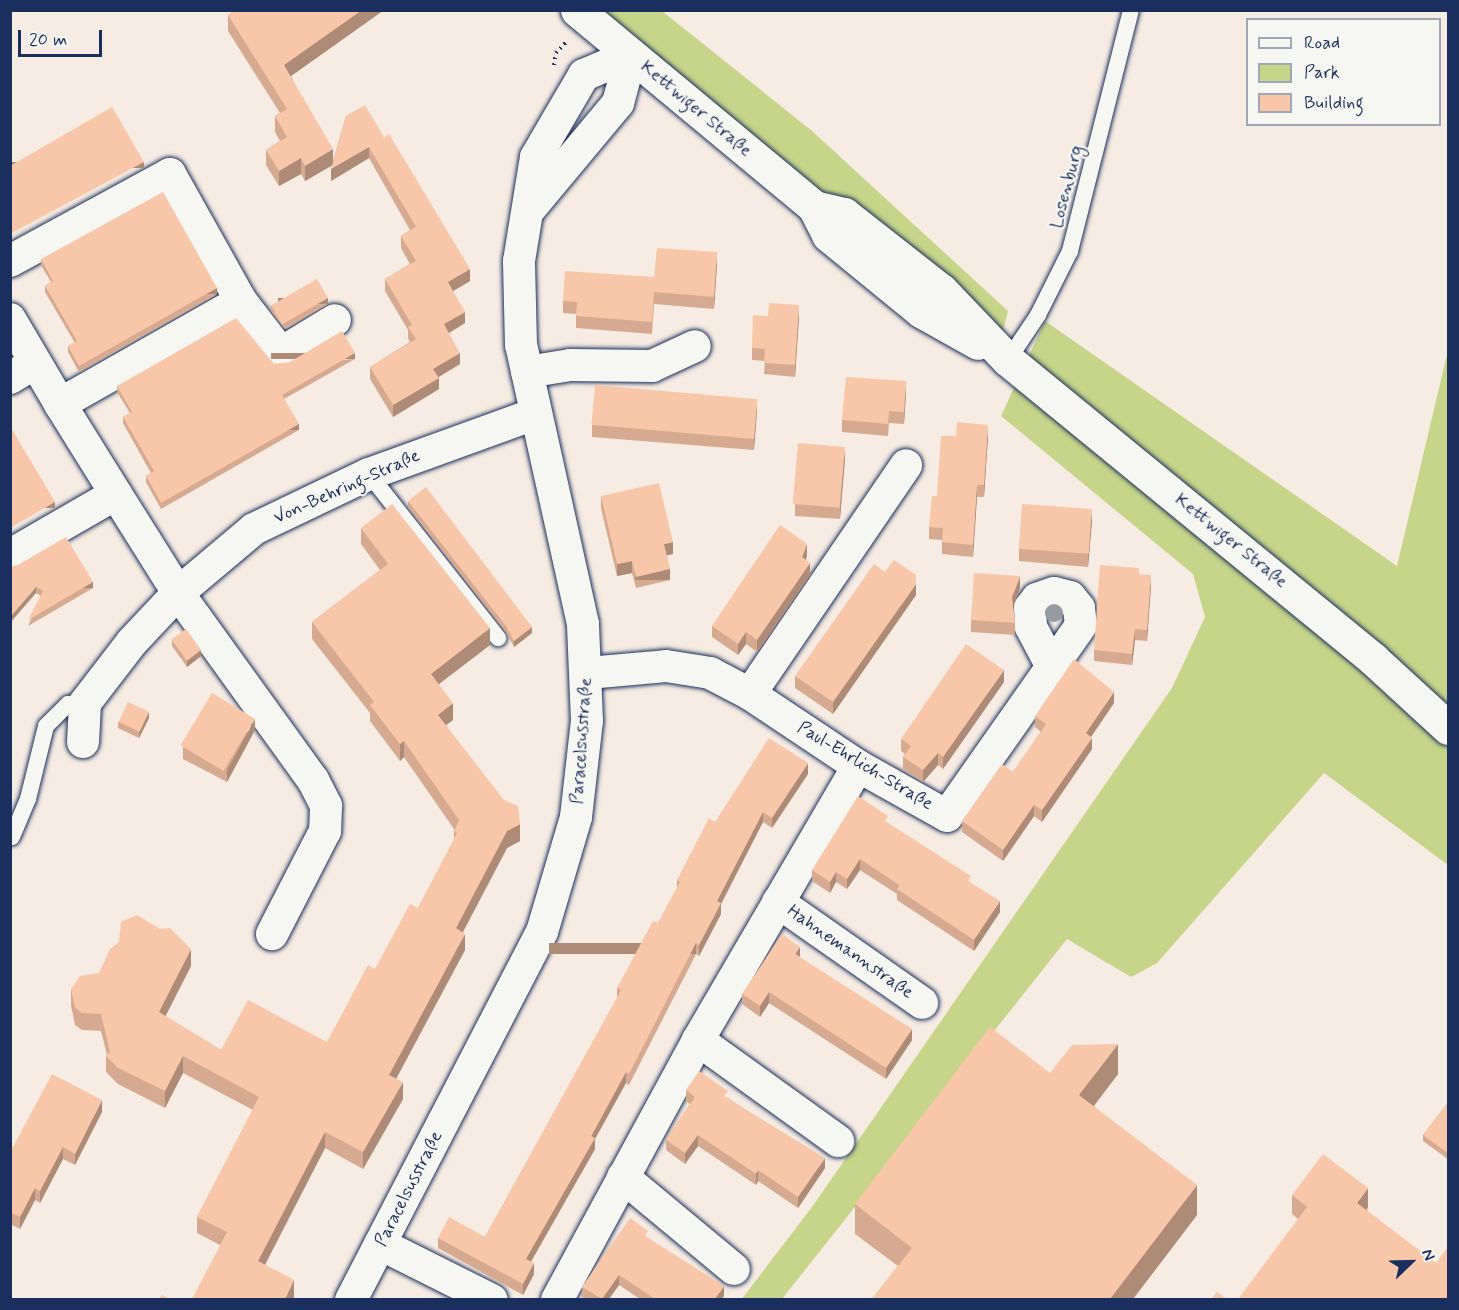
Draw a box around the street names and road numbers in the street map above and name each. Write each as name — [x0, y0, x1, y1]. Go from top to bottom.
street label: Kettwiger Straße — [636, 56, 756, 162]
street label: Losenburg — [1046, 143, 1088, 231]
street label: Von-Behring-Straße — [271, 445, 423, 529]
street label: Kettwiger Straße — [1170, 489, 1292, 593]
street label: Paracelsusstraße — [567, 677, 597, 805]
street label: Paul-Ehrlich-Straße — [793, 717, 937, 815]
street label: Hahnemannstraße — [783, 900, 917, 1004]
street label: Paracelsusstraße — [371, 1128, 447, 1250]

